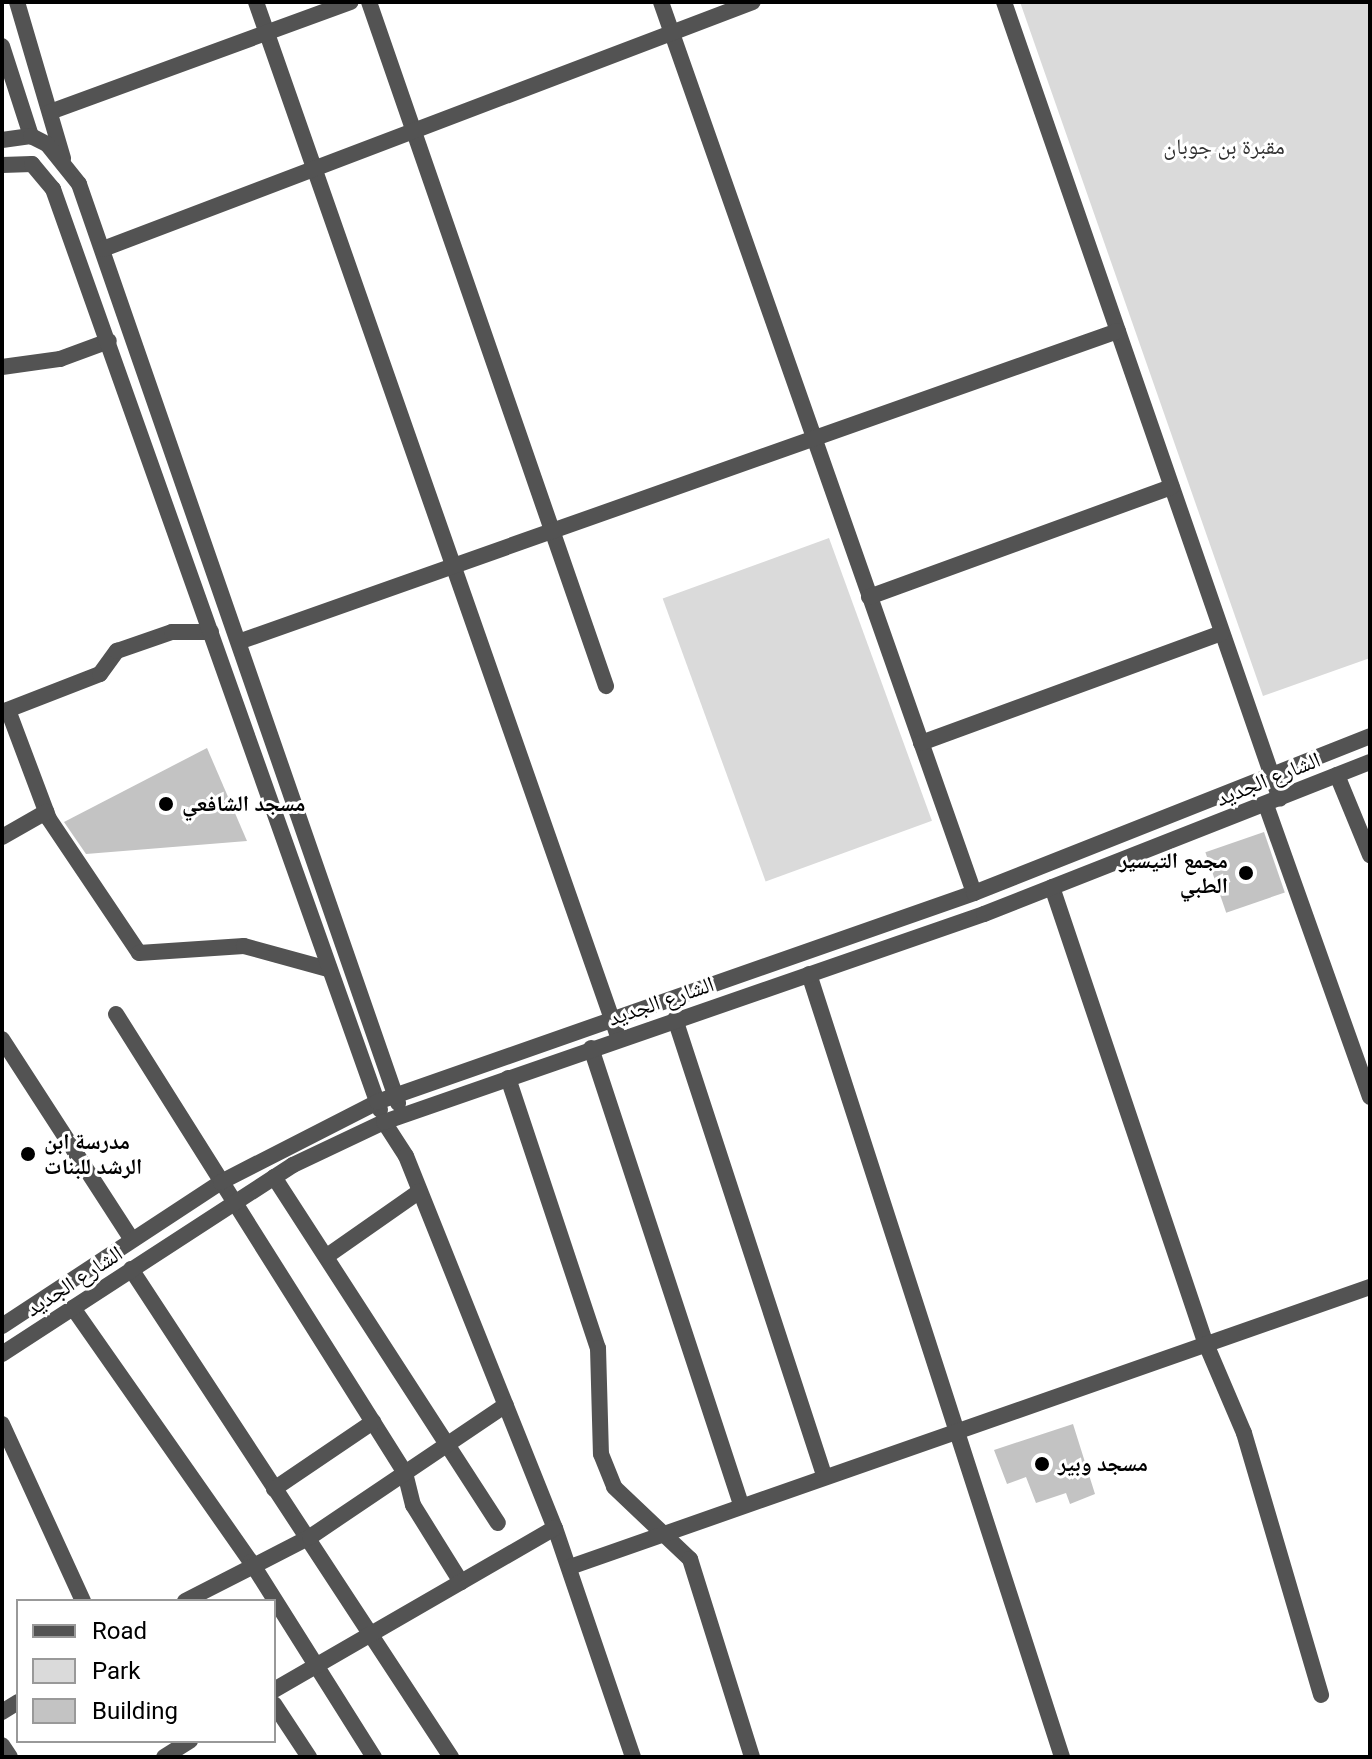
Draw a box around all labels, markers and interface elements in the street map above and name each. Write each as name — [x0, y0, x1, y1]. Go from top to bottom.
park label: مقبرة بن جوبان — [1163, 134, 1285, 160]
street label: الشارع الجديد — [1212, 746, 1324, 812]
place label: مسجد الشافعي — [182, 791, 305, 817]
marker: مسجد الشافعي — [157, 795, 175, 813]
place label: مجمع التيسير الطبي — [1119, 847, 1228, 898]
marker: مجمع التيسير الطبي — [1235, 862, 1257, 884]
street label: الشارع الجديد — [605, 971, 717, 1031]
place label: مدرسة ابن الرشد للبنات — [44, 1128, 142, 1180]
marker: مدرسة ابن الرشد للبنات — [19, 1145, 37, 1163]
street label: الشارع الجديد — [21, 1240, 127, 1322]
place label: مسجد وبير — [1058, 1451, 1148, 1477]
marker: مسجد وبير — [1033, 1455, 1051, 1473]
legend — [16, 1599, 276, 1743]
text: Road — [92, 1617, 147, 1645]
text: Park — [92, 1657, 140, 1685]
text: Building — [92, 1697, 178, 1725]

